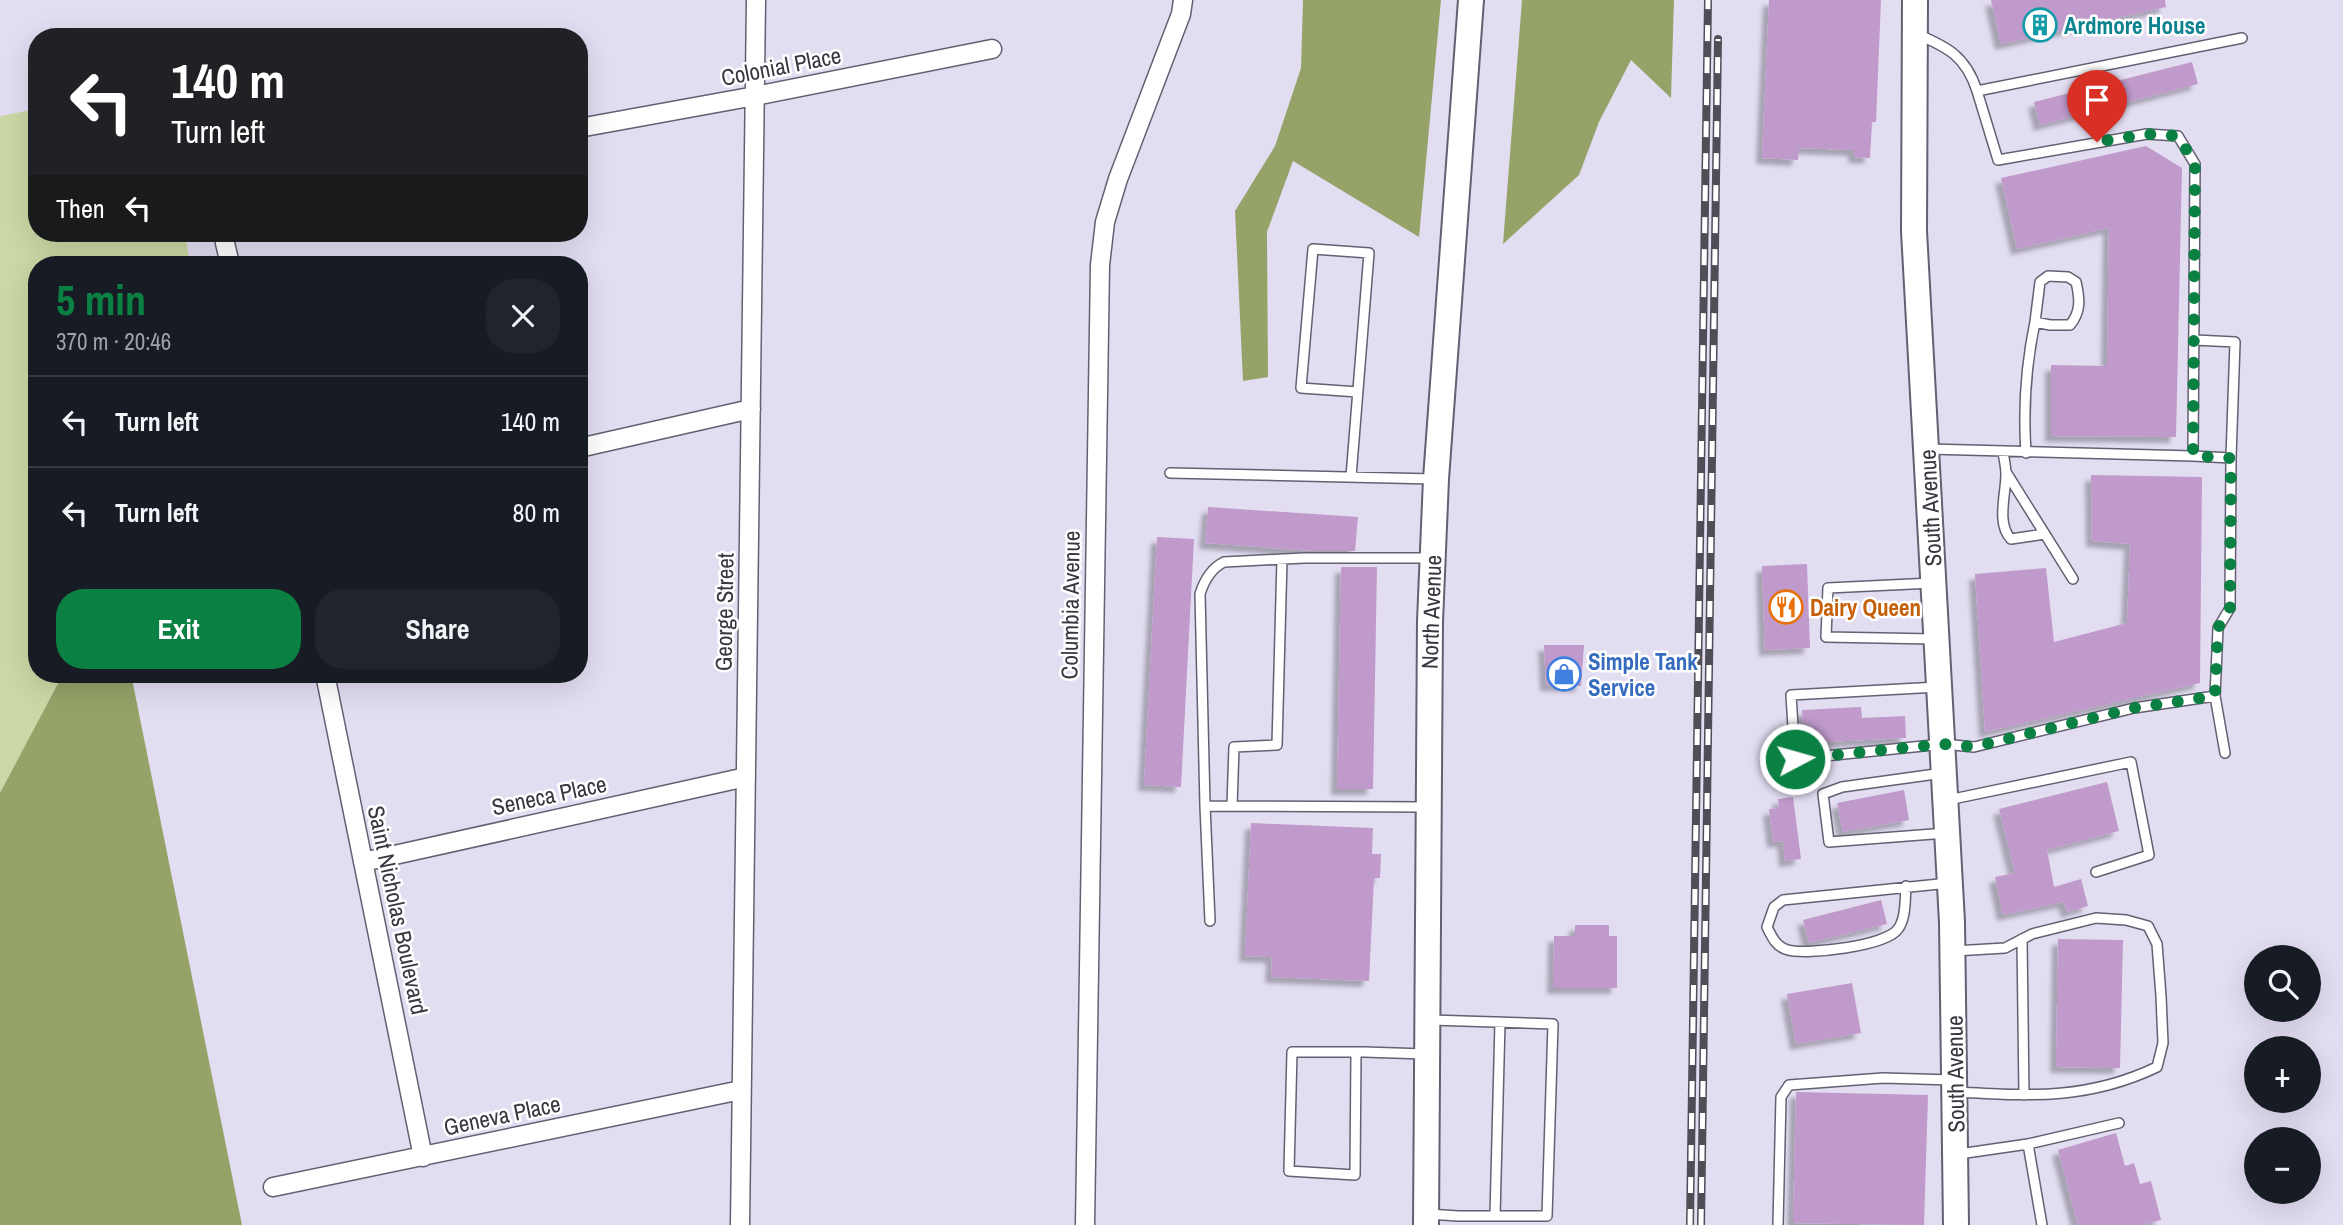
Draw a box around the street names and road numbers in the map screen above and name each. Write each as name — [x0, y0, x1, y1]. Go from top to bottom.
street label: Colonial Place — [718, 39, 844, 93]
street label: South Avenue — [1911, 449, 1949, 567]
street label: Columbia Avenue — [1053, 530, 1087, 680]
street label: George Street — [707, 552, 741, 672]
street label: North Avenue — [1414, 555, 1448, 669]
street label: Seneca Place — [489, 768, 609, 822]
street label: Saint Nicholas Boulevard — [361, 803, 435, 1017]
street label: South Avenue — [1938, 1015, 1972, 1133]
street label: Geneva Place — [441, 1088, 563, 1142]

